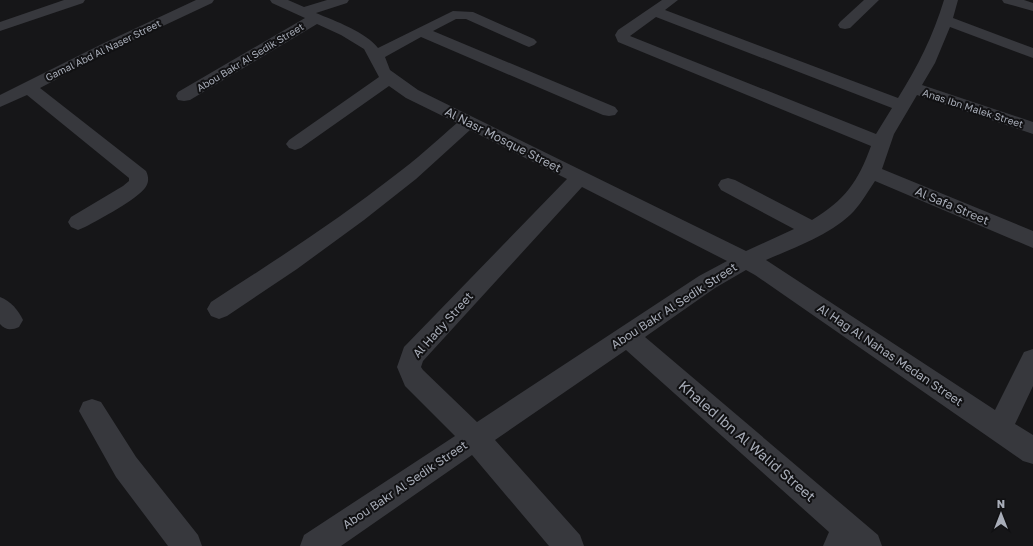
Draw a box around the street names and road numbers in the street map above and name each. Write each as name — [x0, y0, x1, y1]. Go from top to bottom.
street label: Gamal Abd Al Naser Street — [43, 17, 163, 83]
street label: Abou Bakr Al Sedik Street — [194, 20, 306, 94]
street label: Anas Ibn Malek Street — [921, 86, 1025, 130]
street label: Al Nasr Mosque Street — [443, 104, 564, 176]
street label: Al Safa Street — [913, 183, 991, 228]
street label: Abou Bakr Al Sedik Street — [608, 259, 740, 352]
street label: Al Hady Street — [409, 289, 476, 361]
street label: Al Hag Al Nahas Medan Street — [815, 300, 966, 409]
street label: Khaled Ibn Al Walid Street — [676, 377, 819, 505]
street label: Abou Bakr Al Sedik Street — [339, 437, 470, 532]

